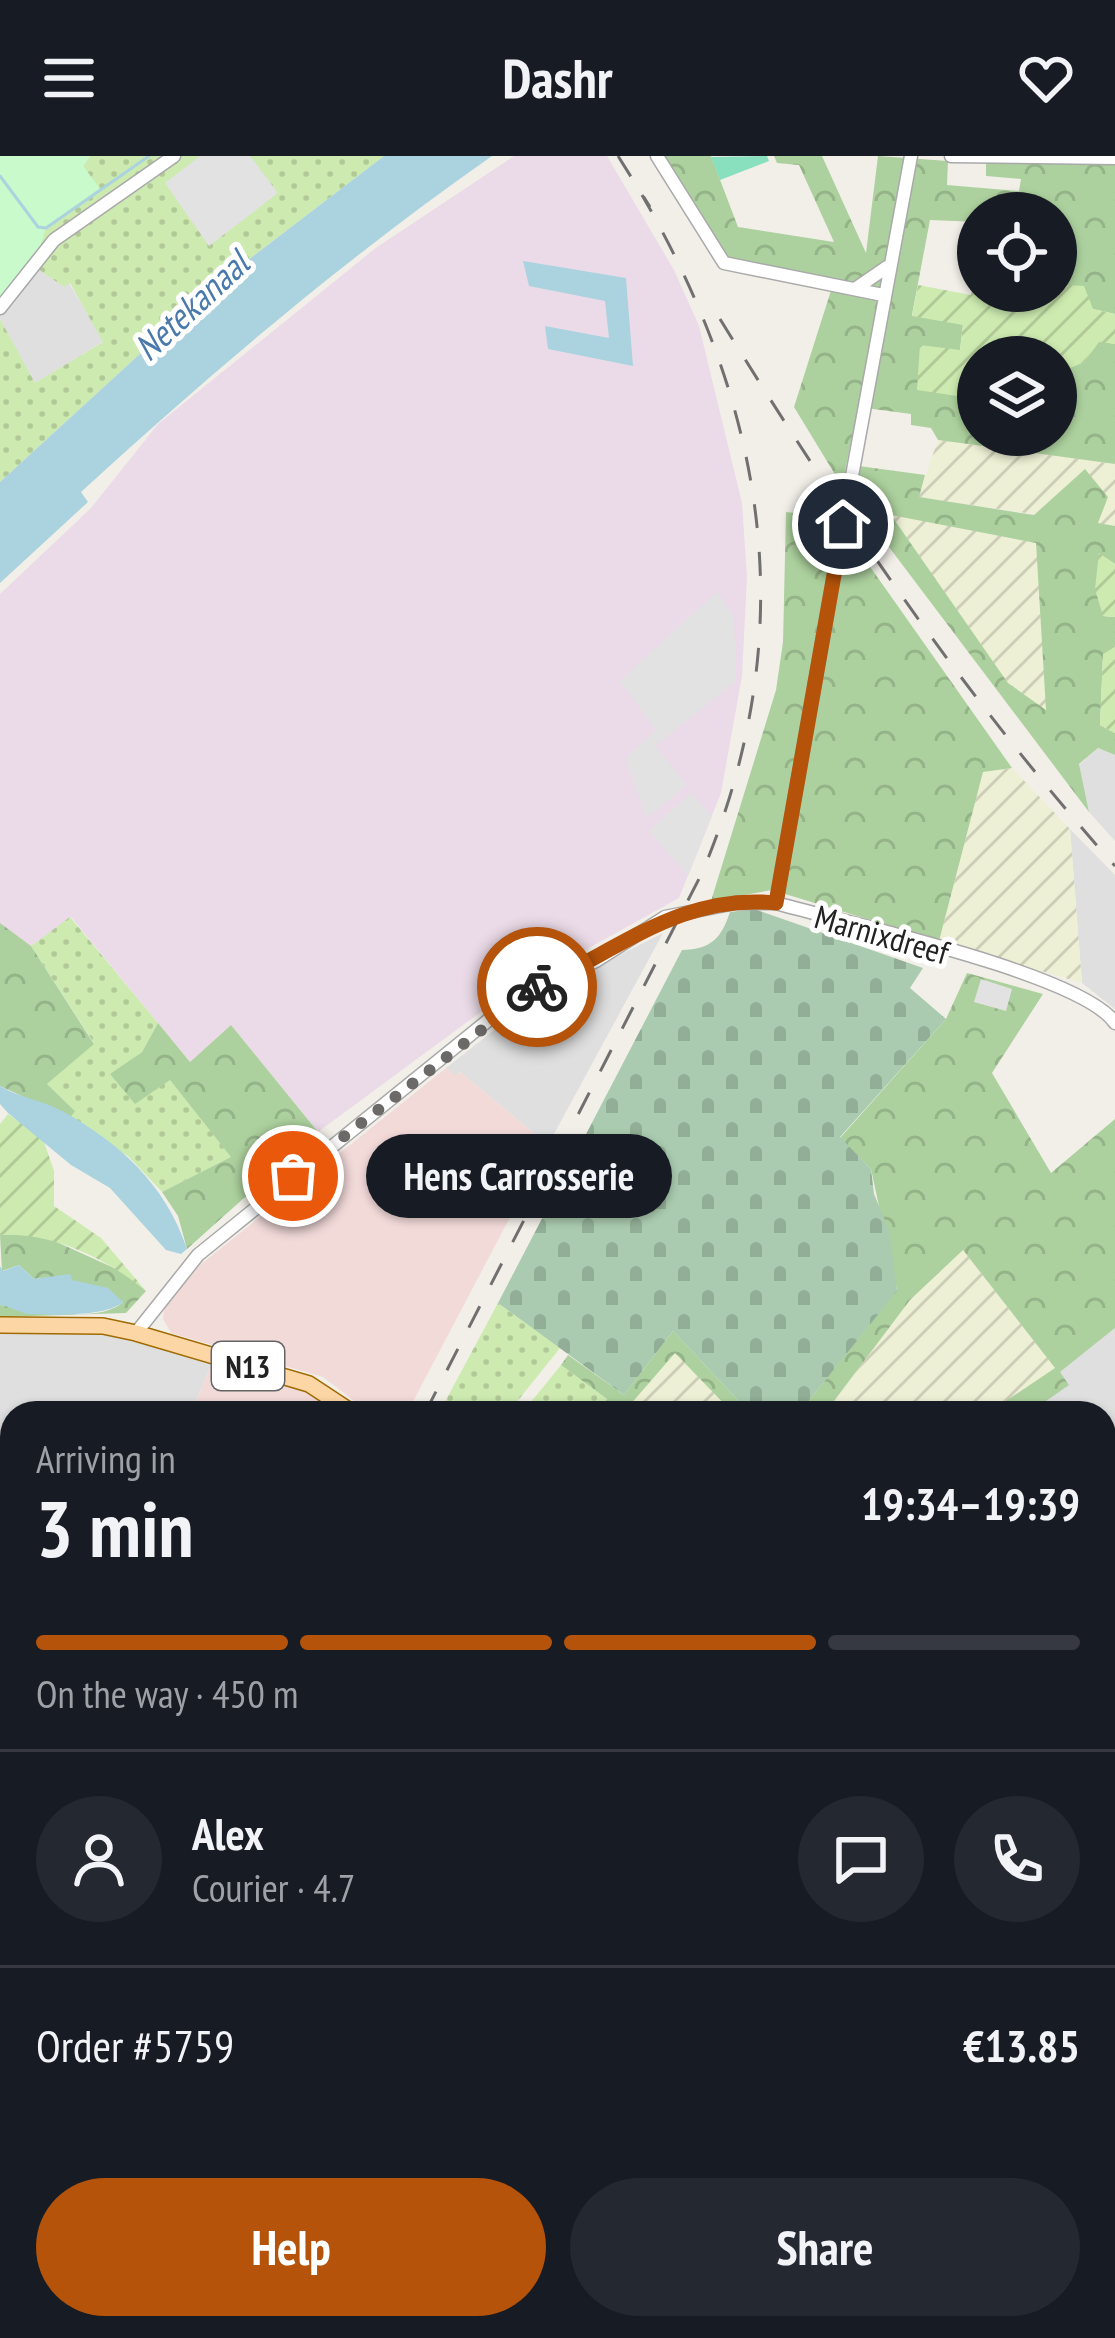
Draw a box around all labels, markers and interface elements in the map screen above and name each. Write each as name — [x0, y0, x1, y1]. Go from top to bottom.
text: Dashr — [502, 43, 613, 113]
icon: menu — [36, 45, 102, 111]
icon: heart — [1013, 45, 1079, 111]
map controls — [957, 192, 1077, 456]
button: locate — [957, 192, 1077, 312]
water label: Netekanaal — [124, 238, 261, 370]
button: layers — [957, 336, 1077, 456]
pin — [792, 473, 894, 575]
icon: home — [810, 491, 876, 557]
street label: Marnixdreef — [810, 894, 955, 974]
courier — [477, 927, 597, 1047]
icon: bike — [504, 954, 570, 1020]
pin — [242, 1125, 344, 1227]
callout: Hens Carrosserie — [365, 1134, 671, 1218]
icon: bag — [260, 1143, 326, 1209]
text: Hens Carrosserie — [404, 1150, 634, 1201]
road number: N13 — [212, 1342, 284, 1390]
text: Arriving in — [36, 1433, 176, 1484]
text: 19:34–19:39 — [861, 1474, 1080, 1532]
text: 3 min — [36, 1478, 194, 1579]
text: On the way · 450 m — [36, 1668, 298, 1719]
button: person — [36, 1796, 162, 1922]
button: chat — [798, 1796, 924, 1922]
button: phone — [954, 1796, 1080, 1922]
text: Alex — [192, 1804, 264, 1862]
text: Courier · 4.7 — [192, 1862, 355, 1913]
text: Order #5759 — [36, 2016, 234, 2074]
text: €13.85 — [963, 2016, 1080, 2074]
button: Help — [36, 2178, 546, 2316]
button: Share — [570, 2178, 1080, 2316]

